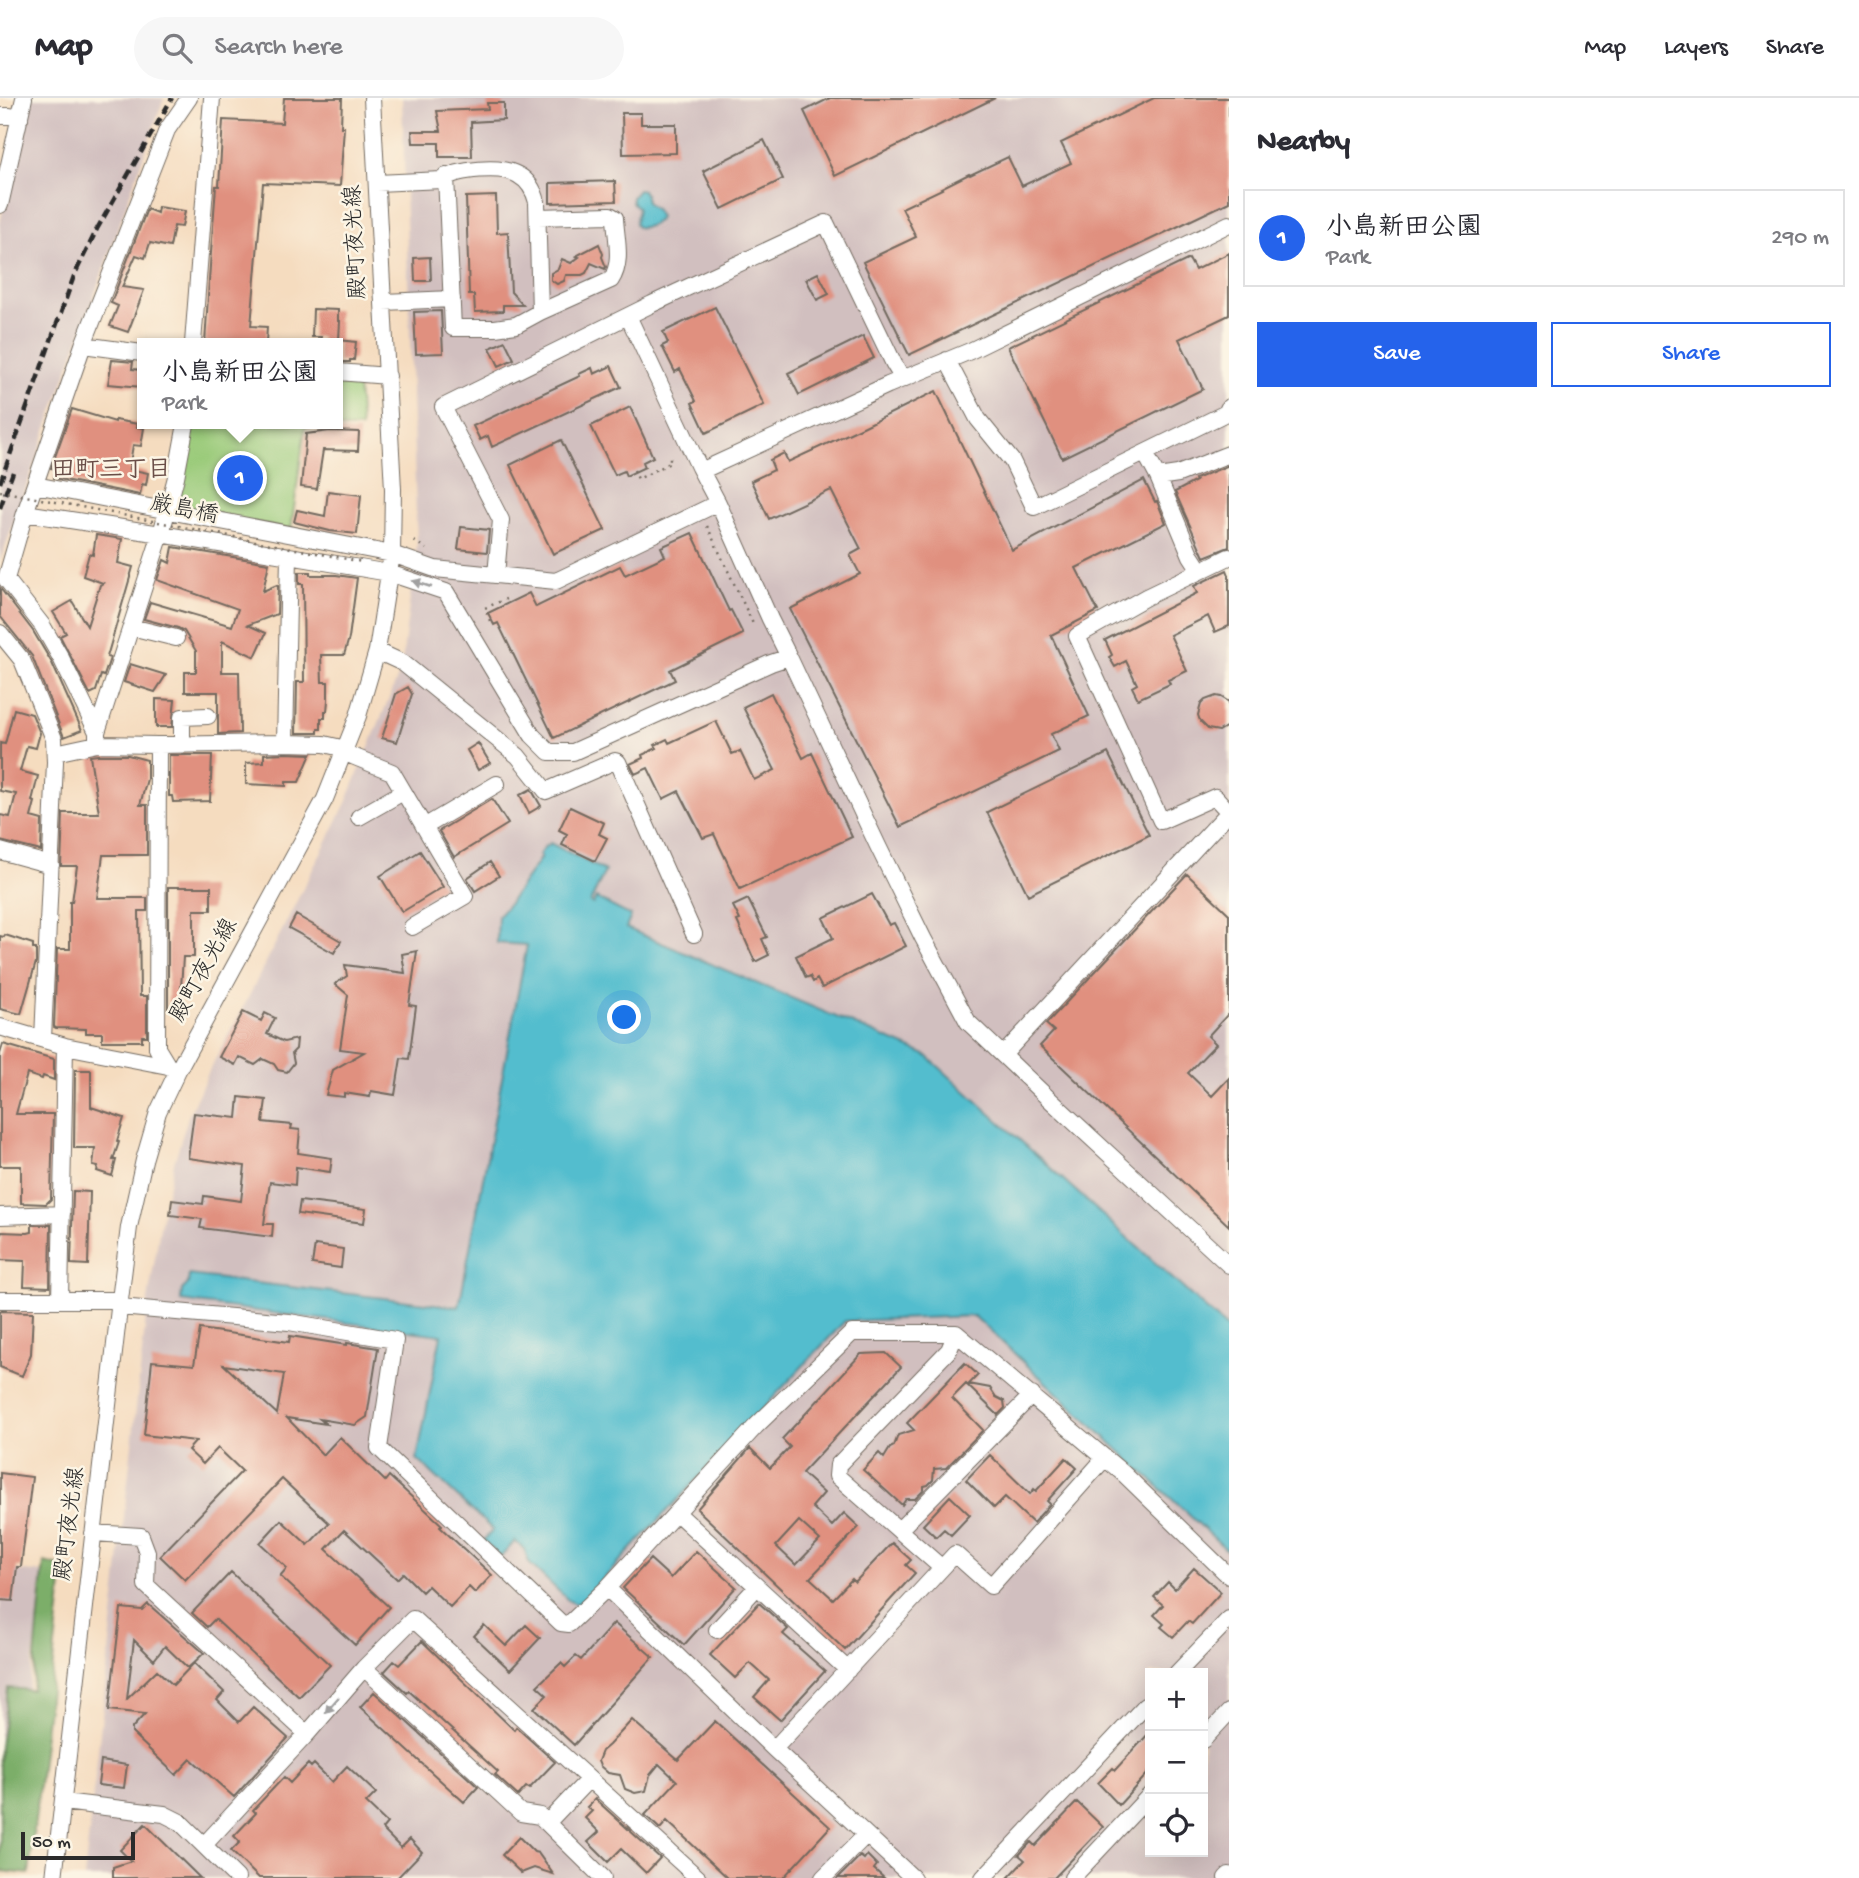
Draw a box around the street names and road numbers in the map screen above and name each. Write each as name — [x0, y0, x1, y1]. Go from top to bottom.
street label: 殿町夜光線 — [340, 184, 373, 300]
street label: 厳島橋 — [148, 490, 221, 531]
street label: 殿町夜光線 — [164, 914, 245, 1028]
street label: 殿町夜光線 — [50, 1465, 91, 1583]

